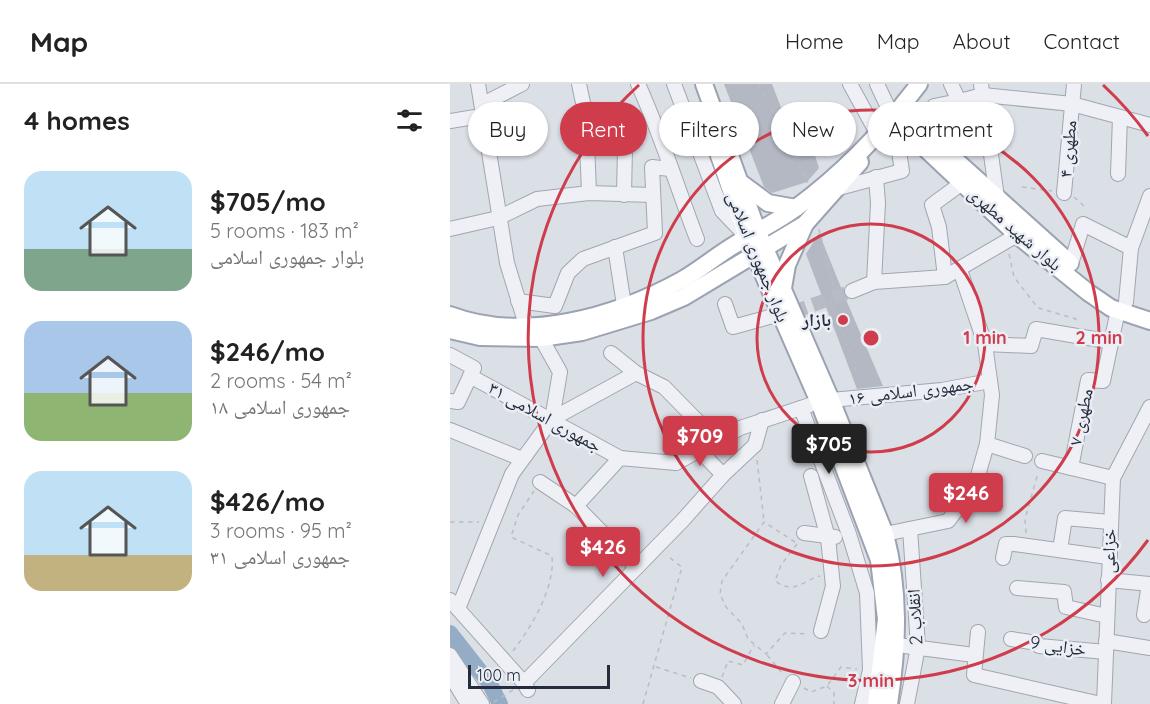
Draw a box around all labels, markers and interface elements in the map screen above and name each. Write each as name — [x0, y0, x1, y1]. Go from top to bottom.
text: Map — [30, 24, 88, 59]
text: Home — [785, 28, 844, 54]
text: Map — [877, 28, 920, 54]
text: About — [953, 28, 1011, 54]
text: Contact — [1044, 28, 1120, 54]
chip: Buy — [468, 102, 548, 156]
chip: Rent — [560, 102, 647, 156]
chip: Filters — [659, 102, 759, 156]
chip: New — [771, 102, 856, 156]
chip: Apartment — [868, 102, 1014, 156]
text: 4 homes — [24, 104, 130, 137]
icon: filters — [393, 104, 426, 137]
street label: مطهری ۴ — [1054, 119, 1081, 179]
street label: بلوار شهید مطهری — [964, 181, 1067, 276]
text: $705/mo — [210, 185, 326, 218]
street label: بلوار جمهوری اسلامی — [722, 188, 795, 325]
icon: home — [72, 195, 144, 267]
text: 5 rooms · 183 m² — [210, 218, 359, 243]
text: بلوار جمهوری اسلامی — [210, 244, 364, 269]
place label: بازار — [801, 308, 831, 331]
marker: بازار — [836, 313, 850, 327]
text: 1 min — [963, 326, 1007, 349]
text: 2 min — [1076, 326, 1122, 349]
centre of rings — [861, 328, 881, 348]
text: $246/mo — [210, 335, 325, 368]
icon: home — [72, 345, 144, 417]
text: 2 rooms · 54 m² — [210, 368, 352, 393]
street label: جمهوری اسلامی ۱۶ — [847, 371, 975, 410]
street label: جمهوری اسلامی ۳۱ — [485, 376, 606, 457]
street label: مطهری ۷ — [1063, 386, 1098, 448]
text: جمهوری اسلامی ۱۸ — [210, 394, 350, 419]
pin: $709 — [664, 416, 736, 467]
text: $709 — [677, 423, 723, 448]
pin: $705 — [793, 424, 865, 475]
text: $705 — [806, 431, 852, 456]
pin: $246 — [930, 473, 1002, 524]
text: $246 — [943, 480, 989, 505]
text: $426/mo — [210, 485, 325, 518]
icon: home — [72, 495, 144, 567]
text: 3 rooms · 95 m² — [210, 518, 352, 543]
pin: $426 — [567, 527, 639, 578]
street label: خزاعی — [1096, 528, 1121, 574]
text: $426 — [580, 534, 626, 559]
text: جمهوری اسلامی ۳۱ — [210, 544, 350, 569]
street label: انقلاب 2 — [902, 588, 927, 646]
street label: خزایی 9 — [1028, 630, 1088, 661]
scale bar — [468, 662, 610, 690]
text: 100 m — [477, 665, 521, 685]
text: 3 min — [848, 669, 894, 692]

